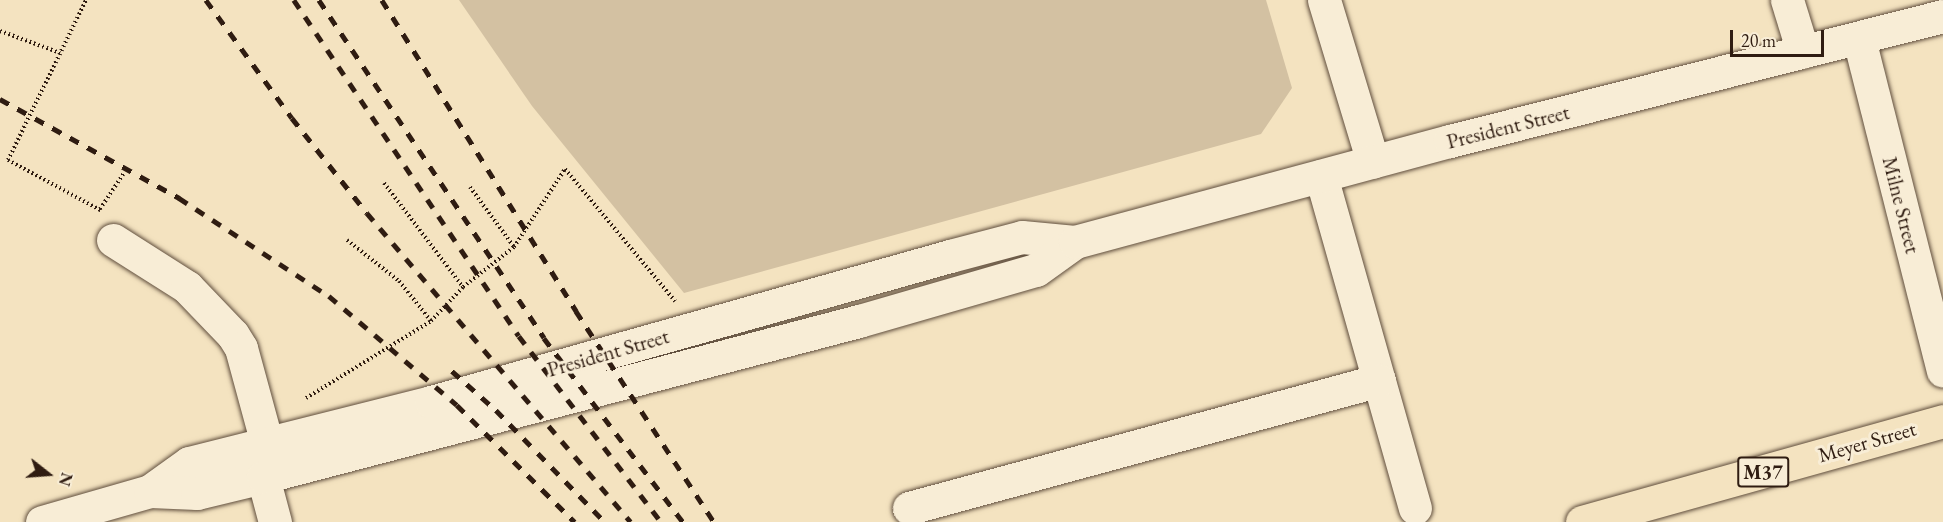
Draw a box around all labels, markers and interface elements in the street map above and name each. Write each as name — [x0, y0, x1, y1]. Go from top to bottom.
scale bar — [1733, 18, 1828, 56]
text: 20 m — [1741, 29, 1776, 52]
street label: President Street — [1444, 100, 1572, 154]
street label: Milne Street — [1877, 154, 1925, 256]
street label: President Street — [544, 324, 672, 382]
street label: Meyer Street — [1815, 416, 1919, 468]
north arrow — [18, 444, 78, 504]
road number: M37 — [1736, 455, 1790, 489]
text: N — [54, 470, 78, 489]

